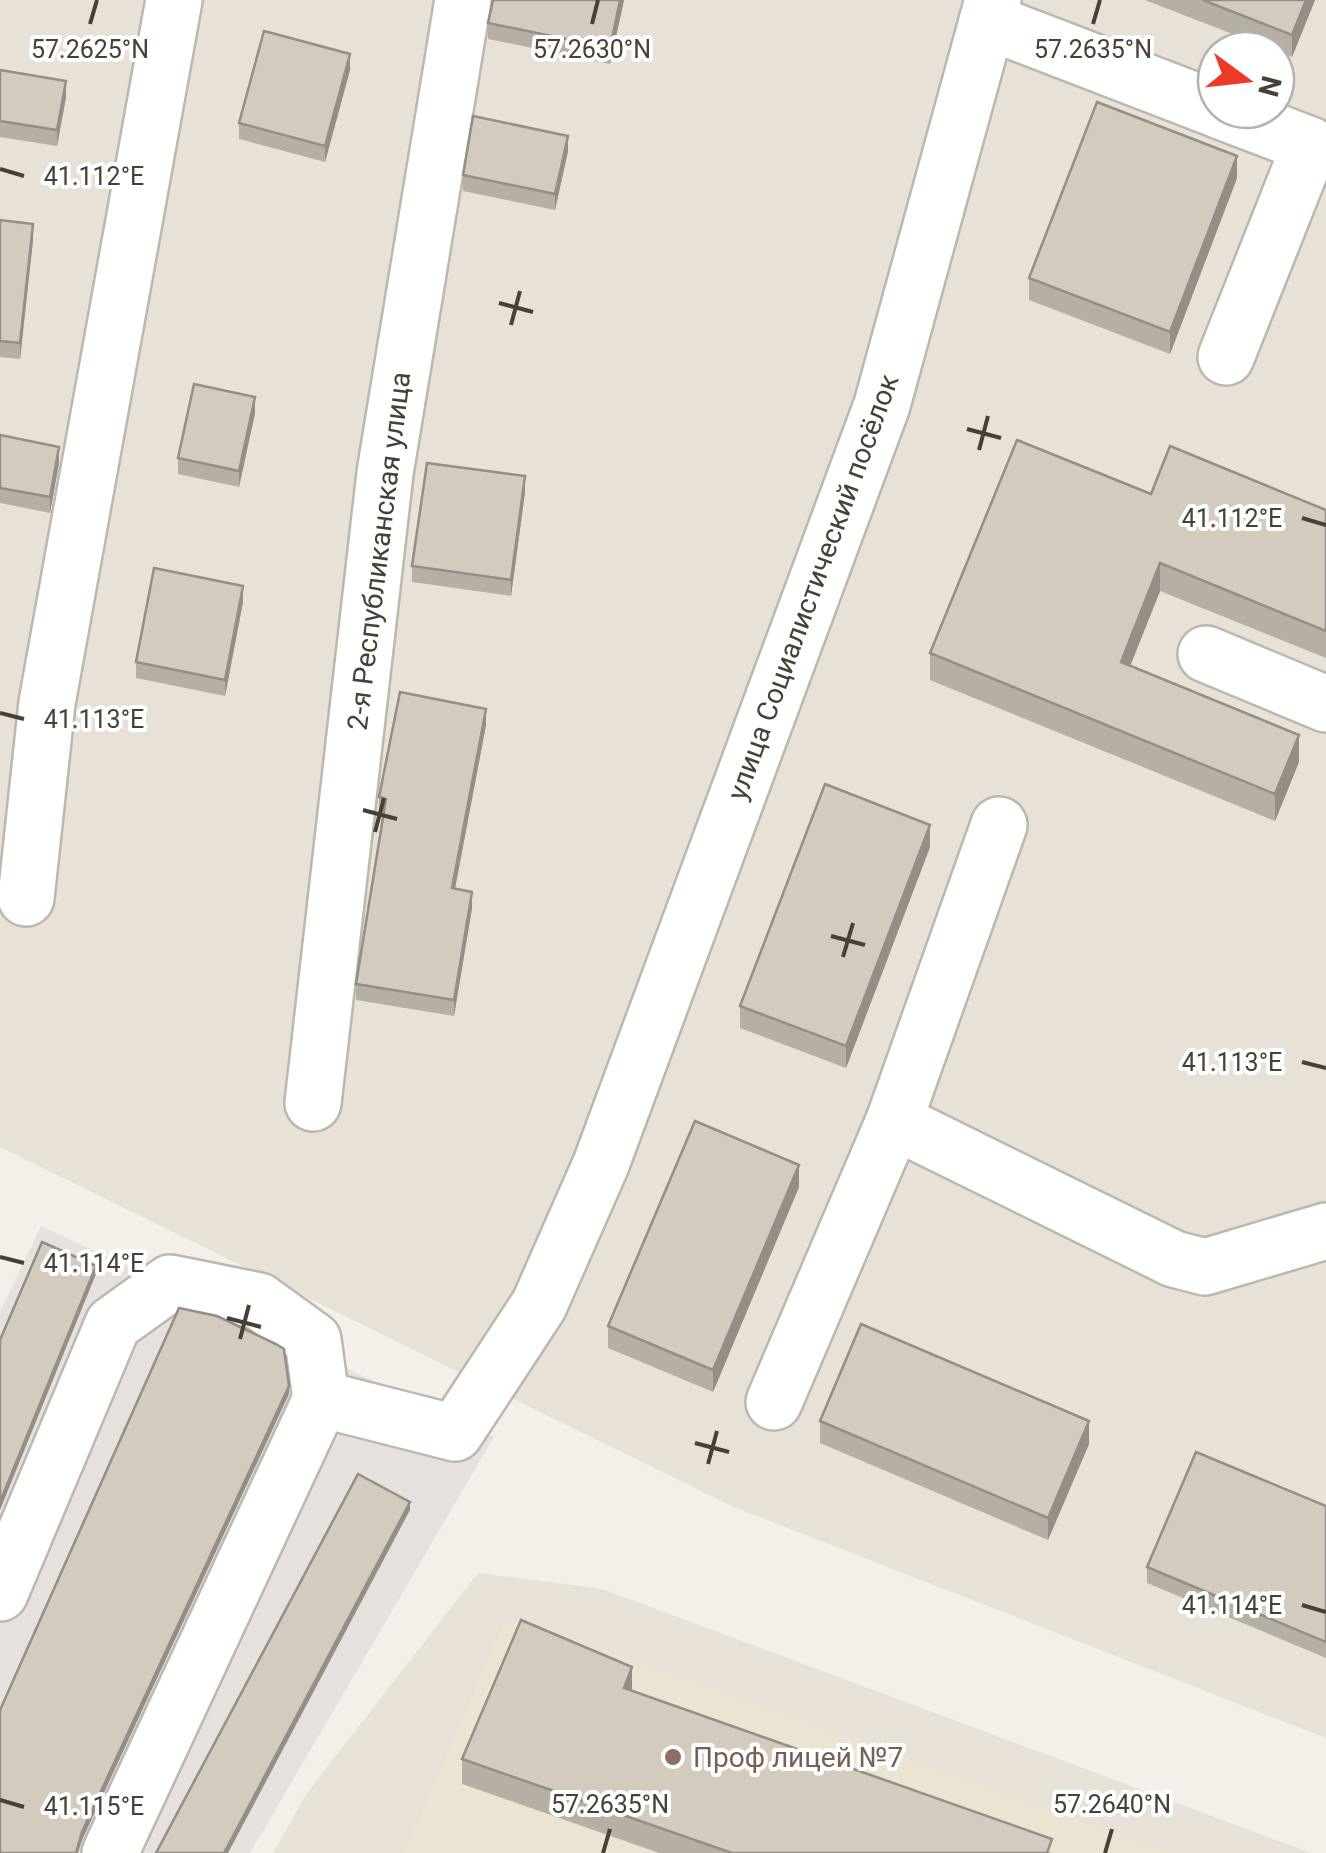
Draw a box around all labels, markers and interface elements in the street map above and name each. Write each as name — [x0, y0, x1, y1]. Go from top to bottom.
north arrow — [1196, 30, 1296, 130]
text: 57.2625°N — [31, 35, 149, 64]
text: 57.2630°N — [533, 35, 651, 64]
text: 57.2635°N — [1034, 35, 1152, 64]
text: N — [1251, 73, 1288, 100]
text: 41.112°E — [44, 162, 144, 191]
street label: 2-я Республиканская улица — [341, 370, 417, 732]
street label: улица Социалистический посёлок — [720, 370, 906, 804]
text: 41.112°E — [1182, 504, 1282, 533]
text: 41.113°E — [44, 705, 144, 734]
text: 41.113°E — [1182, 1048, 1282, 1077]
text: 41.114°E — [44, 1249, 144, 1278]
text: 41.114°E — [1182, 1591, 1282, 1620]
place label: Проф лицей №7 — [693, 1741, 903, 1774]
marker: Проф лицей №7 — [662, 1746, 684, 1768]
text: 57.2635°N — [551, 1790, 669, 1819]
text: 57.2640°N — [1053, 1790, 1171, 1819]
text: 41.115°E — [44, 1792, 144, 1821]

